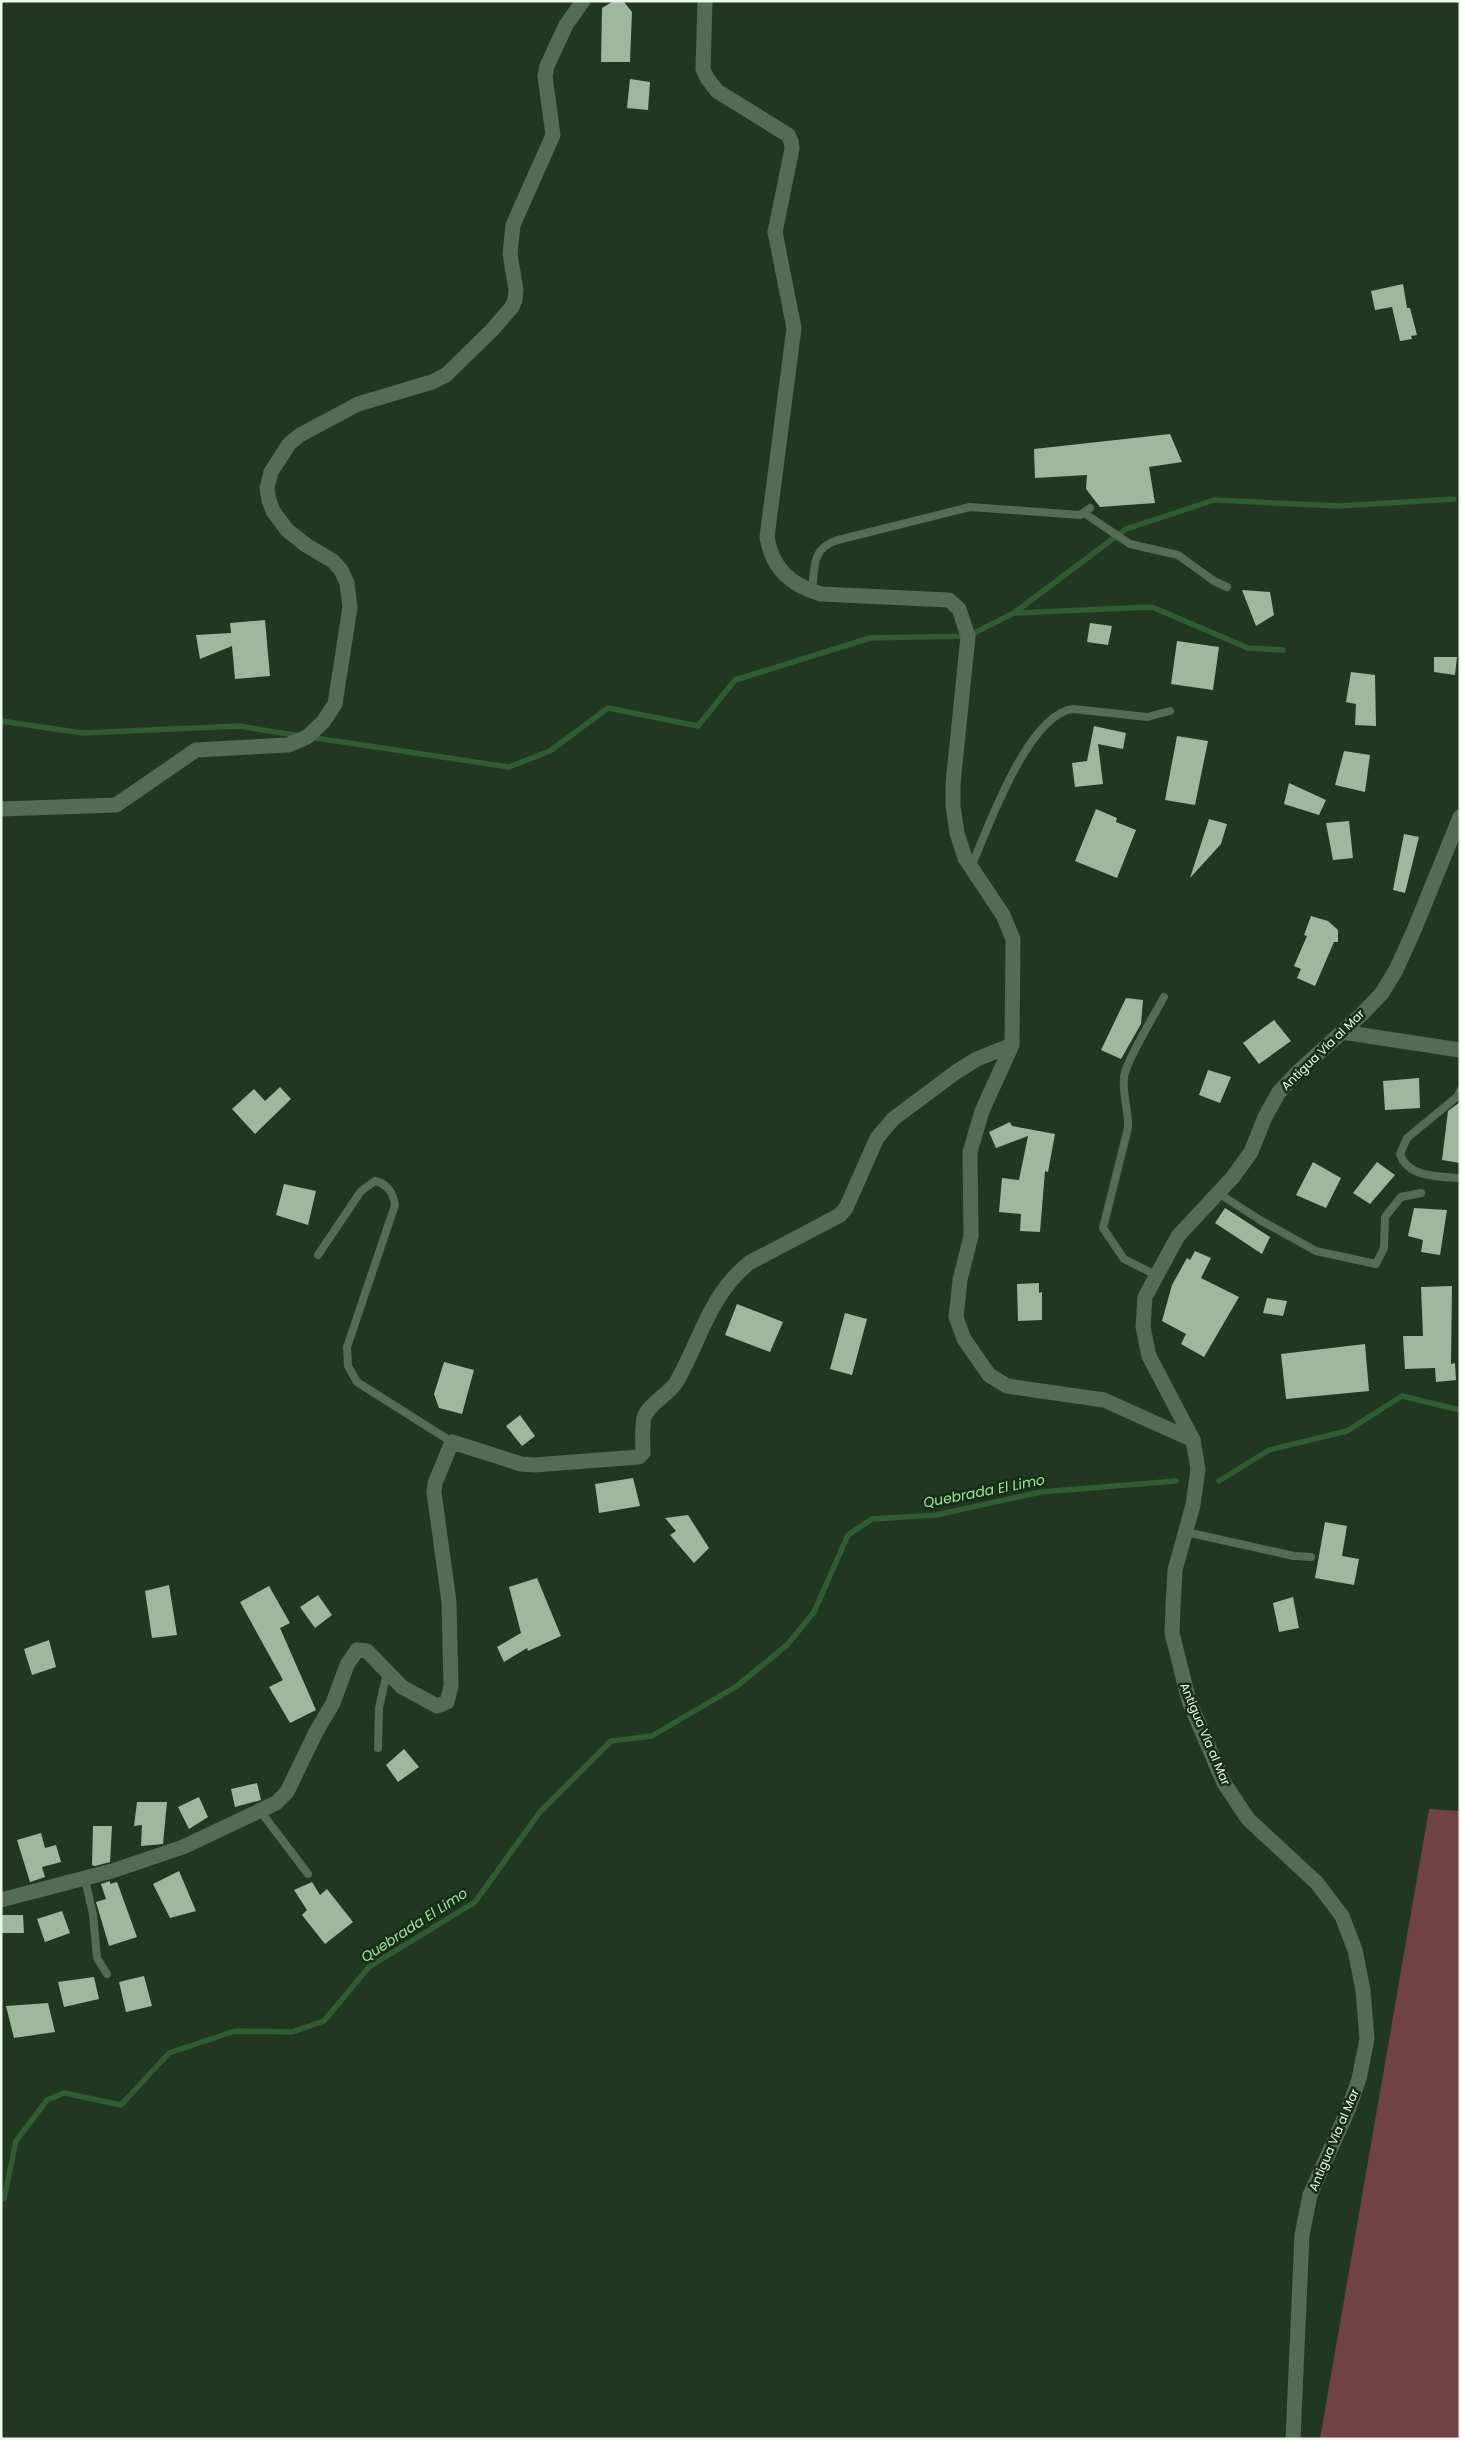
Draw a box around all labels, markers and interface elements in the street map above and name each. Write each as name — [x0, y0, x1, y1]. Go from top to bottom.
street label: Antigua Vía al Mar — [1277, 1005, 1368, 1094]
water label: Quebrada El Limo — [921, 1469, 1047, 1513]
street label: Antigua Vía al Mar — [1176, 1680, 1235, 1788]
water label: Quebrada El Limo — [357, 1883, 471, 1967]
street label: Antigua Vía al Mar — [1304, 2085, 1363, 2194]

